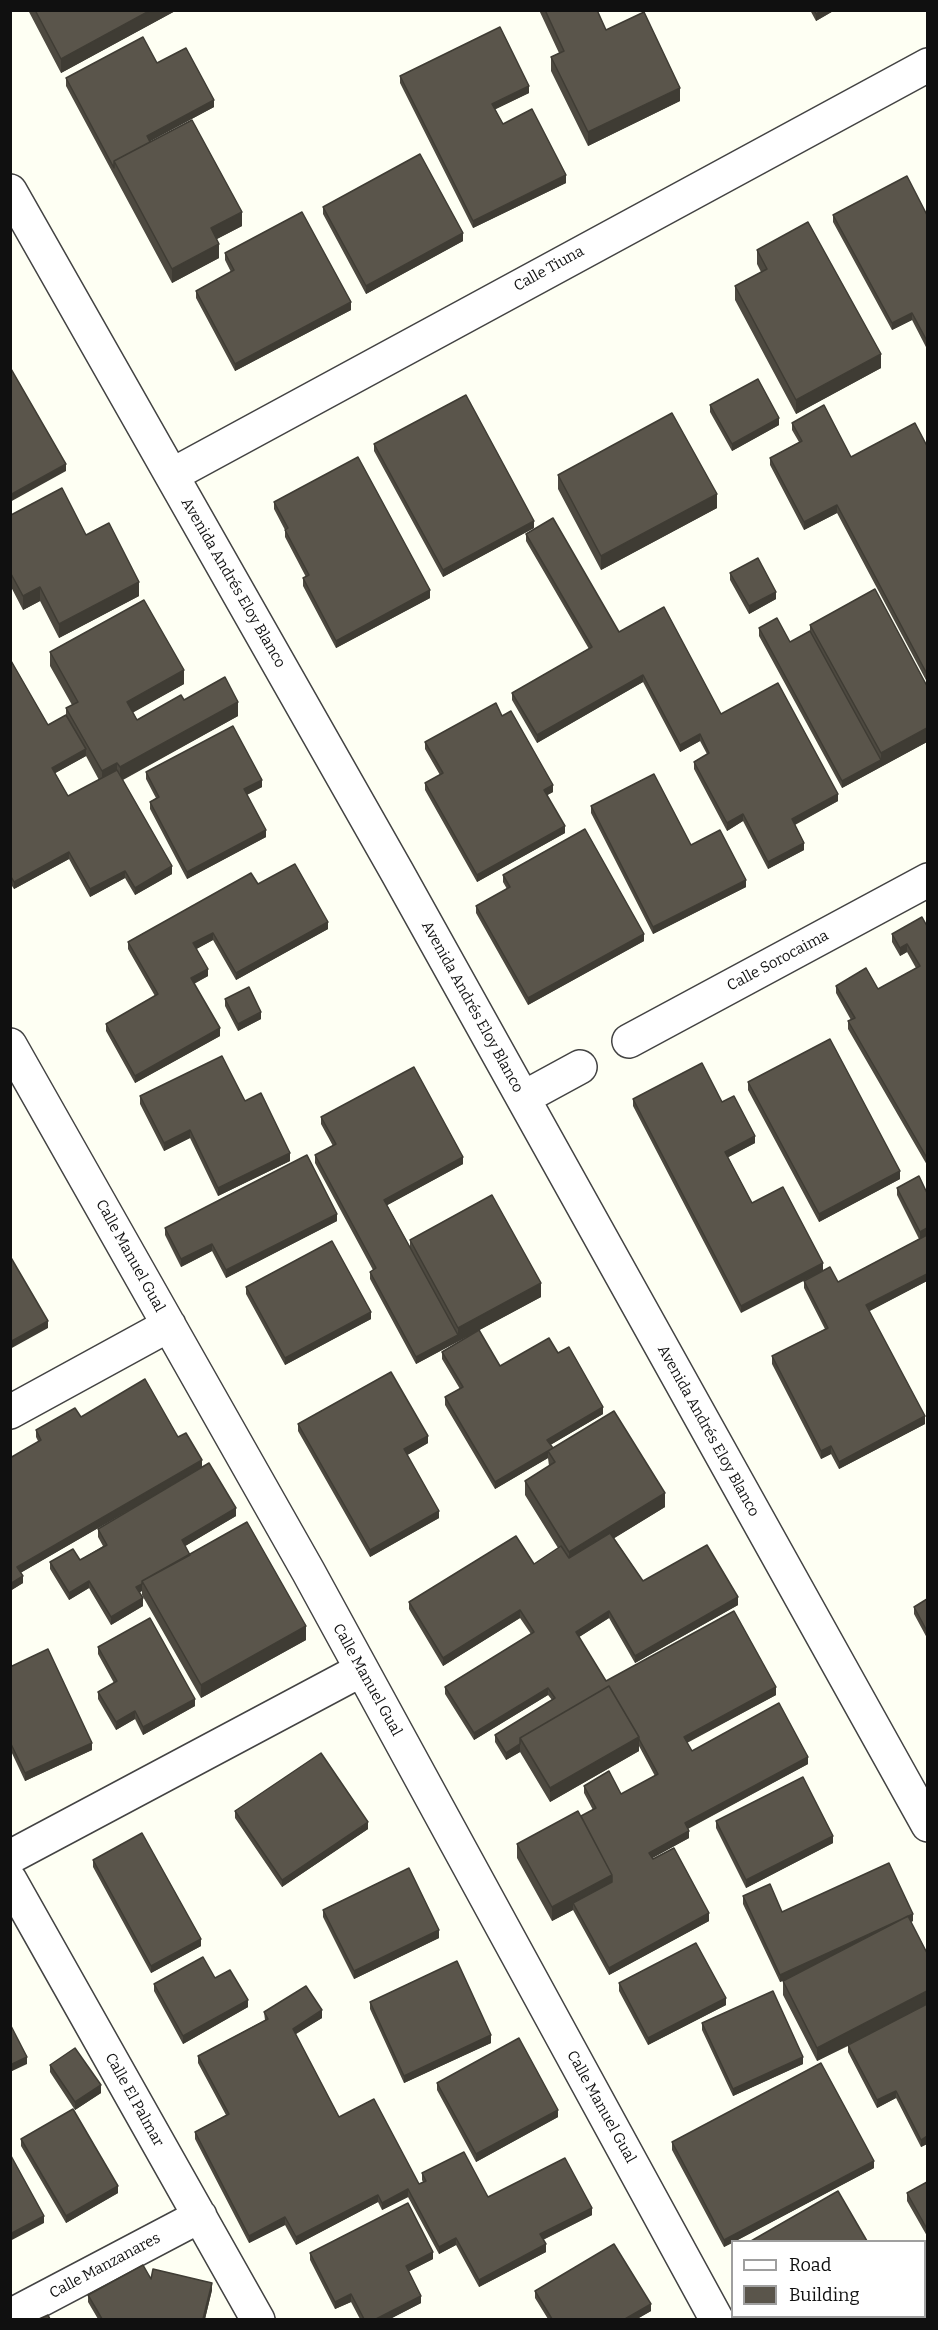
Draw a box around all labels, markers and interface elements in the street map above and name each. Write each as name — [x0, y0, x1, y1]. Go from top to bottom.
street label: Calle Tiuna — [511, 242, 587, 296]
street label: Avenida Andrés Eloy Blanco — [177, 495, 289, 671]
street label: Avenida Andrés Eloy Blanco — [417, 918, 527, 1096]
street label: Calle Sorocaima — [724, 927, 832, 995]
street label: Calle Manuel Gual — [92, 1197, 168, 1315]
street label: Avenida Andrés Eloy Blanco — [653, 1342, 763, 1520]
street label: Calle Manuel Gual — [329, 1621, 405, 1739]
street label: Calle Manuel Gual — [563, 2048, 639, 2166]
street label: Calle El Palmar — [101, 2050, 167, 2150]
street label: Calle Manzanares — [46, 2229, 164, 2303]
legend — [731, 2240, 926, 2318]
text: Road — [789, 2254, 831, 2276]
text: Building — [789, 2284, 860, 2306]

